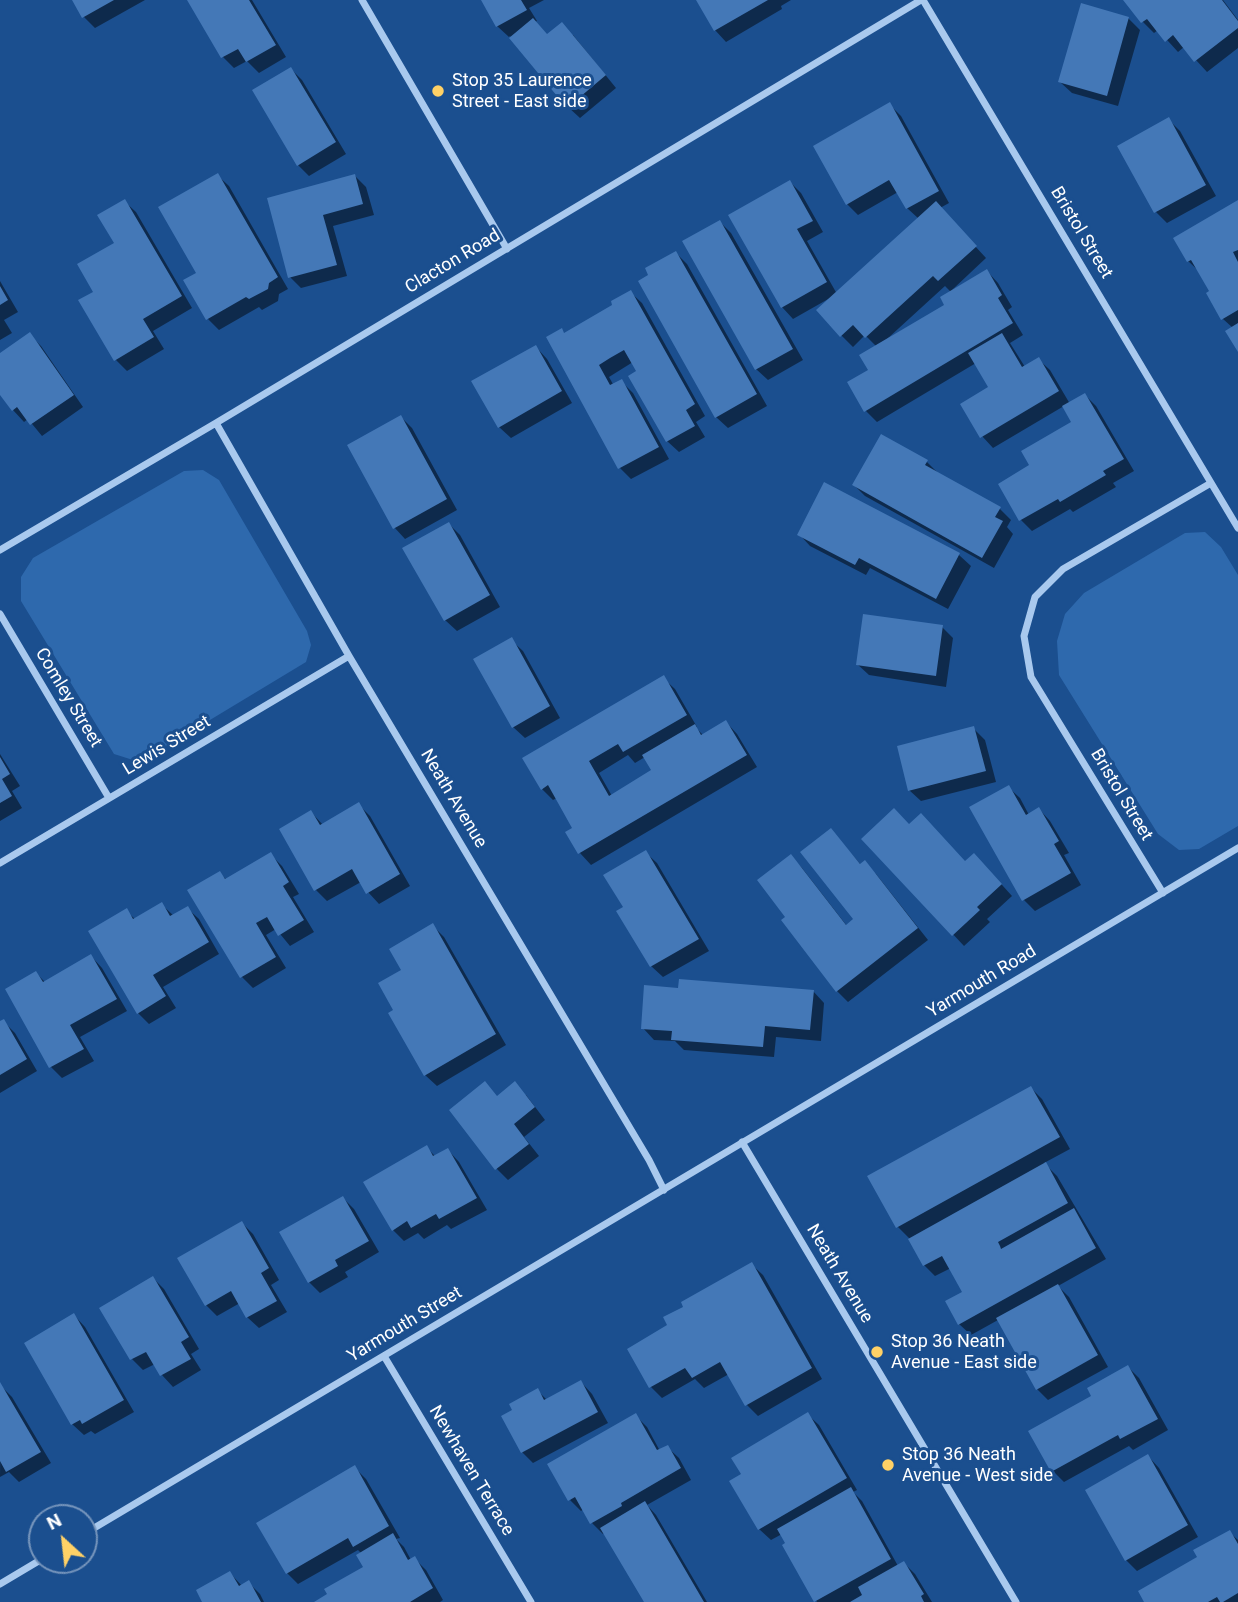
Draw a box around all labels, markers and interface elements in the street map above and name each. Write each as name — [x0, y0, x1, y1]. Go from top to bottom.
place label: Stop 35 Laurence Street - East side — [452, 70, 592, 112]
marker: Stop 35 Laurence Street - East side — [430, 83, 446, 99]
street label: Bristol Street — [1045, 183, 1117, 283]
street label: Clacton Road — [402, 225, 504, 299]
street label: Comley Street — [30, 644, 106, 752]
street label: Lewis Street — [119, 711, 215, 781]
street label: Bristol Street — [1085, 745, 1157, 845]
street label: Neath Avenue — [415, 746, 491, 852]
street label: Yarmouth Road — [923, 941, 1041, 1023]
street label: Neath Avenue — [801, 1221, 877, 1327]
street label: Yarmouth Street — [344, 1282, 466, 1368]
place label: Stop 36 Neath Avenue - East side — [891, 1331, 1037, 1374]
marker: Stop 36 Neath Avenue - East side — [869, 1344, 885, 1360]
street label: Newhaven Terrace — [424, 1402, 518, 1540]
place label: Stop 36 Neath Avenue - West side — [902, 1444, 1053, 1486]
marker: Stop 36 Neath Avenue - West side — [880, 1457, 896, 1473]
north arrow — [28, 1504, 98, 1574]
text: N — [43, 1508, 65, 1535]

